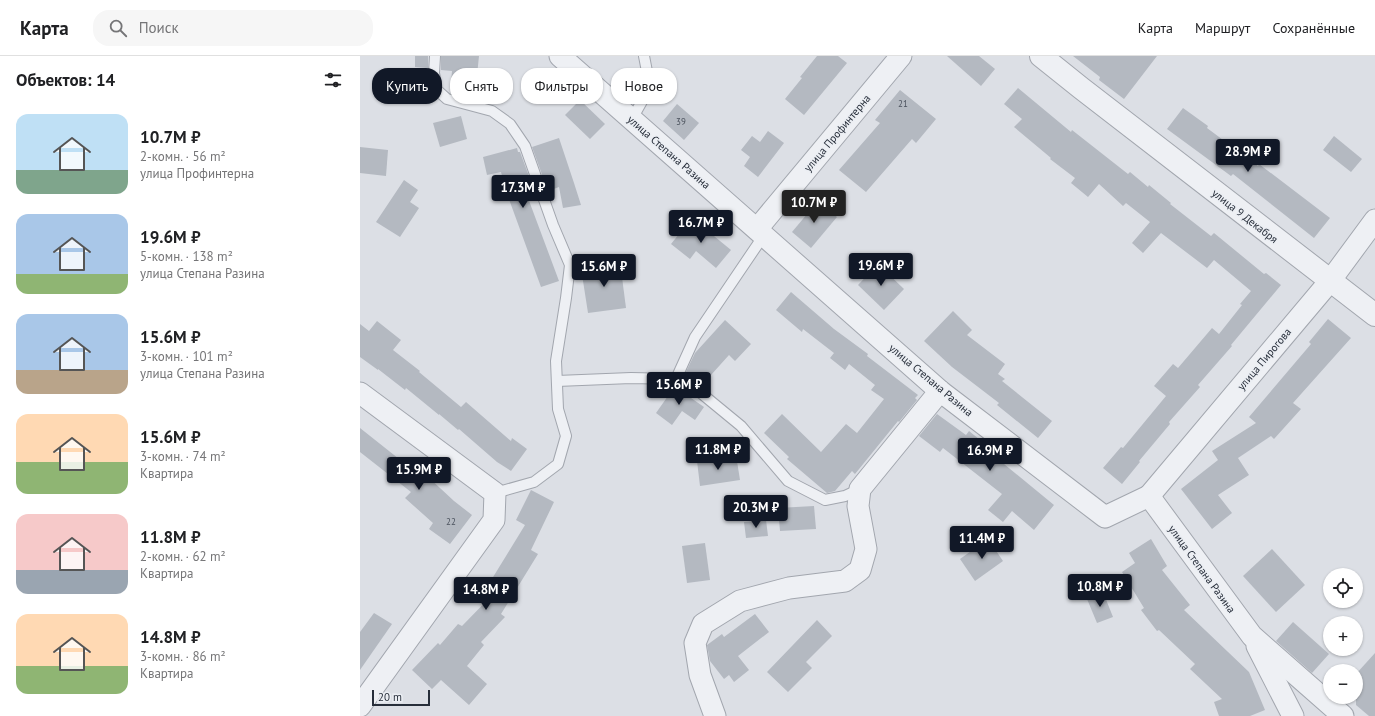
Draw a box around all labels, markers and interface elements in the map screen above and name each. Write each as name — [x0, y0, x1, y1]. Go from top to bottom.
search box — [93, 10, 373, 46]
text: Карта — [20, 16, 69, 40]
icon: search — [107, 17, 129, 39]
text: Поиск — [139, 18, 179, 37]
text: Карта — [1138, 19, 1173, 37]
text: Маршрут — [1195, 19, 1250, 37]
text: Сохранённые — [1272, 19, 1355, 37]
chip: Купить — [372, 68, 442, 104]
chip: Снять — [450, 68, 513, 104]
chip: Фильтры — [521, 68, 603, 104]
chip: Новое — [611, 68, 677, 104]
text: Объектов: 14 — [16, 69, 115, 91]
icon: filters — [322, 69, 344, 91]
street label: улица Профинтерна — [801, 92, 873, 174]
house number: 21 — [898, 98, 908, 109]
street label: улица Степана Разина — [625, 112, 713, 192]
house number: 39 — [676, 116, 686, 127]
text: 10.7M ₽ — [140, 126, 201, 148]
icon: home — [48, 130, 96, 178]
pin: 28.9M ₽ — [1211, 139, 1285, 173]
text: 28.9M ₽ — [1225, 143, 1271, 160]
text: 2-комн. · 56 m² — [140, 148, 226, 165]
text: улица Профинтерна — [140, 165, 254, 182]
pin: 17.3M ₽ — [486, 175, 560, 209]
text: 17.3M ₽ — [501, 179, 545, 196]
street label: улица 9 Декабря — [1209, 186, 1281, 246]
pin: 10.7M ₽ — [777, 190, 851, 224]
text: 10.7M ₽ — [791, 194, 837, 211]
pin: 16.7M ₽ — [664, 210, 738, 244]
text: 16.7M ₽ — [678, 214, 724, 231]
text: 19.6M ₽ — [140, 226, 201, 248]
icon: home — [48, 230, 96, 278]
text: 5-комн. · 138 m² — [140, 248, 233, 265]
pin: 19.6M ₽ — [844, 253, 918, 287]
pin: 15.6M ₽ — [567, 254, 641, 288]
text: 19.6M ₽ — [858, 257, 904, 274]
text: 15.6M ₽ — [581, 258, 627, 275]
text: улица Степана Разина — [140, 265, 265, 282]
street label: улица Пирогова — [1234, 325, 1294, 393]
text: 15.6M ₽ — [140, 326, 201, 348]
icon: home — [48, 330, 96, 378]
street label: улица Степана Разина — [886, 341, 976, 419]
text: 3-комн. · 101 m² — [140, 348, 233, 365]
text: улица Степана Разина — [140, 365, 265, 382]
pin: 15.6M ₽ — [642, 372, 716, 406]
text: 15.6M ₽ — [656, 376, 702, 393]
text: 15.6M ₽ — [140, 426, 201, 448]
icon: home — [48, 430, 96, 478]
pin: 11.8M ₽ — [681, 437, 755, 471]
pin: 16.9M ₽ — [953, 438, 1027, 472]
text: 11.8M ₽ — [695, 441, 741, 458]
text: 16.9M ₽ — [967, 442, 1013, 459]
text: 3-комн. · 74 m² — [140, 448, 226, 465]
pin: 15.9M ₽ — [382, 457, 456, 491]
text: 15.9M ₽ — [396, 461, 442, 478]
text: Квартира — [140, 465, 193, 482]
pin: 20.3M ₽ — [719, 495, 793, 529]
text: 20.3M ₽ — [733, 499, 779, 516]
house number: 22 — [446, 516, 456, 527]
street label: улица Степана Разина — [1165, 522, 1239, 616]
text: 11.8M ₽ — [140, 526, 201, 548]
pin: 11.4M ₽ — [945, 526, 1019, 560]
icon: home — [48, 530, 96, 578]
text: 11.4M ₽ — [959, 530, 1005, 547]
text: 2-комн. · 62 m² — [140, 548, 226, 565]
text: Квартира — [140, 565, 193, 582]
map controls — [1323, 568, 1363, 704]
button: locate — [1323, 568, 1363, 608]
pin: 10.8M ₽ — [1063, 574, 1137, 608]
pin: 14.8M ₽ — [449, 577, 523, 611]
text: 10.8M ₽ — [1077, 578, 1123, 595]
text: 14.8M ₽ — [463, 581, 509, 598]
button: + — [1323, 616, 1363, 656]
text: 14.8M ₽ — [140, 626, 201, 648]
icon: home — [48, 630, 96, 678]
text: 3-комн. · 86 m² — [140, 648, 226, 665]
button: − — [1323, 664, 1363, 704]
text: Квартира — [140, 665, 193, 682]
scale bar — [372, 688, 430, 707]
text: 20 m — [378, 690, 402, 704]

